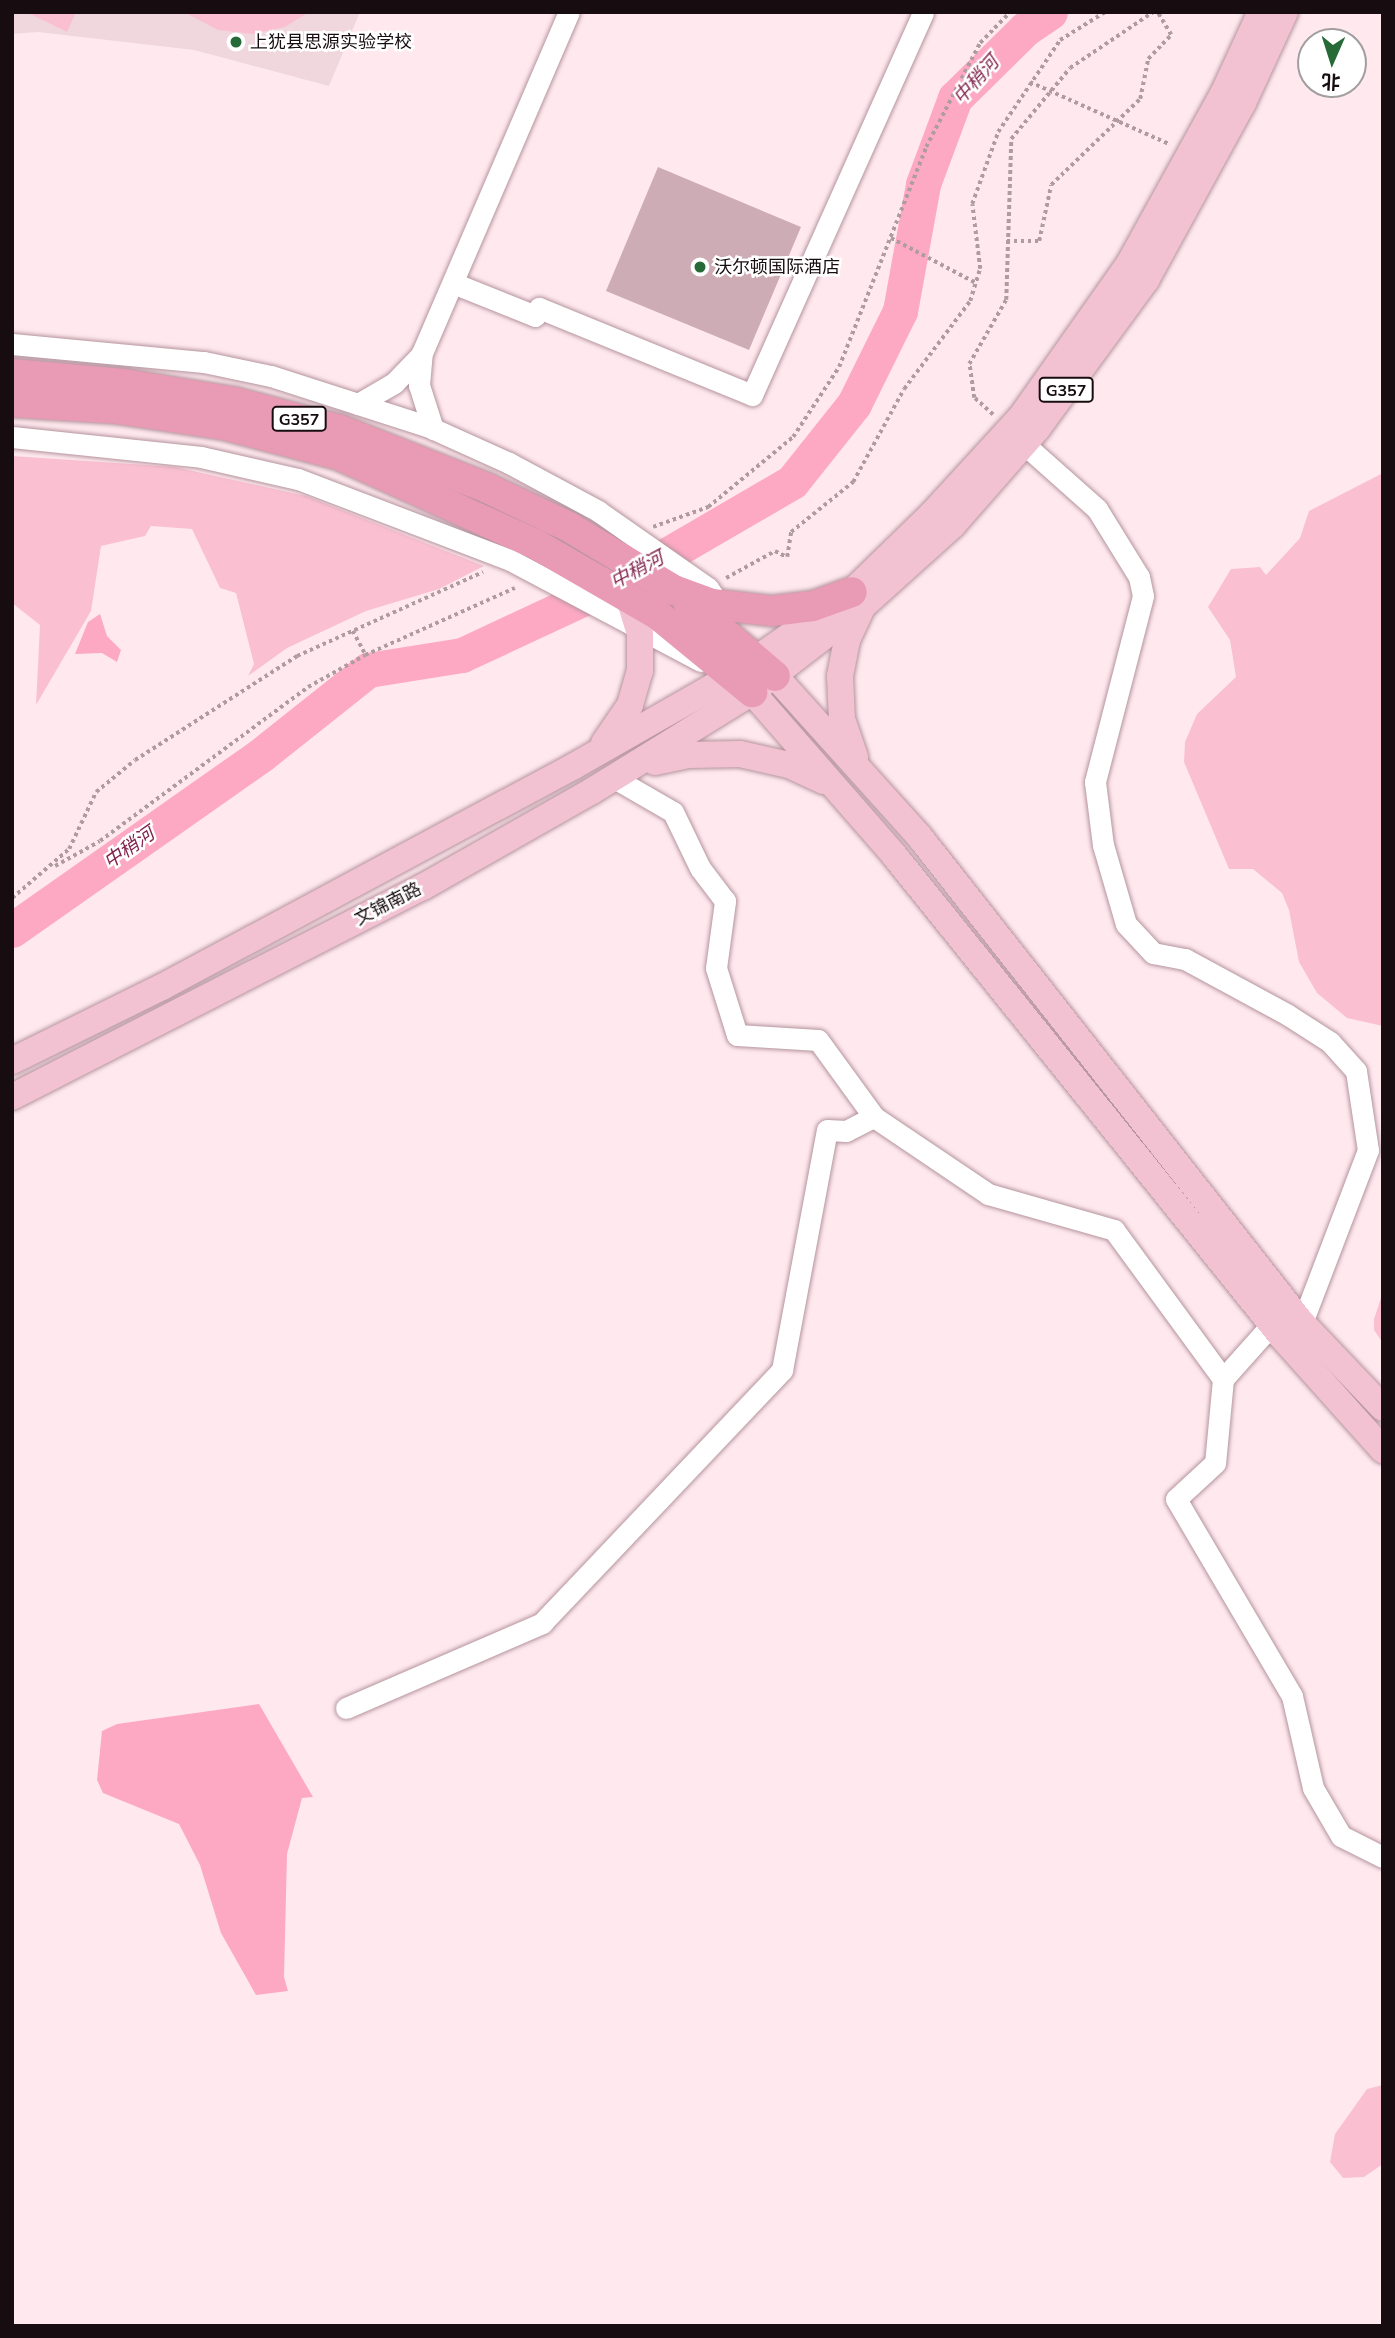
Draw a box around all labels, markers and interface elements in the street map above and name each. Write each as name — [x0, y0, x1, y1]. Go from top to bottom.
north arrow — [1297, 28, 1367, 98]
place label: 上犹县思源实验学校 — [250, 31, 412, 53]
marker: 上犹县思源实验学校 — [228, 34, 244, 50]
water label: 中稍河 — [948, 51, 1004, 109]
text: 北 — [1321, 69, 1341, 94]
place label: 沃尔顿国际酒店 — [714, 256, 840, 278]
marker: 沃尔顿国际酒店 — [692, 259, 708, 275]
road number: G357 — [1038, 378, 1094, 402]
road number: G357 — [271, 406, 327, 432]
water label: 中稍河 — [606, 547, 668, 593]
water label: 中稍河 — [99, 822, 159, 874]
street label: 文锦南路 — [351, 878, 425, 930]

